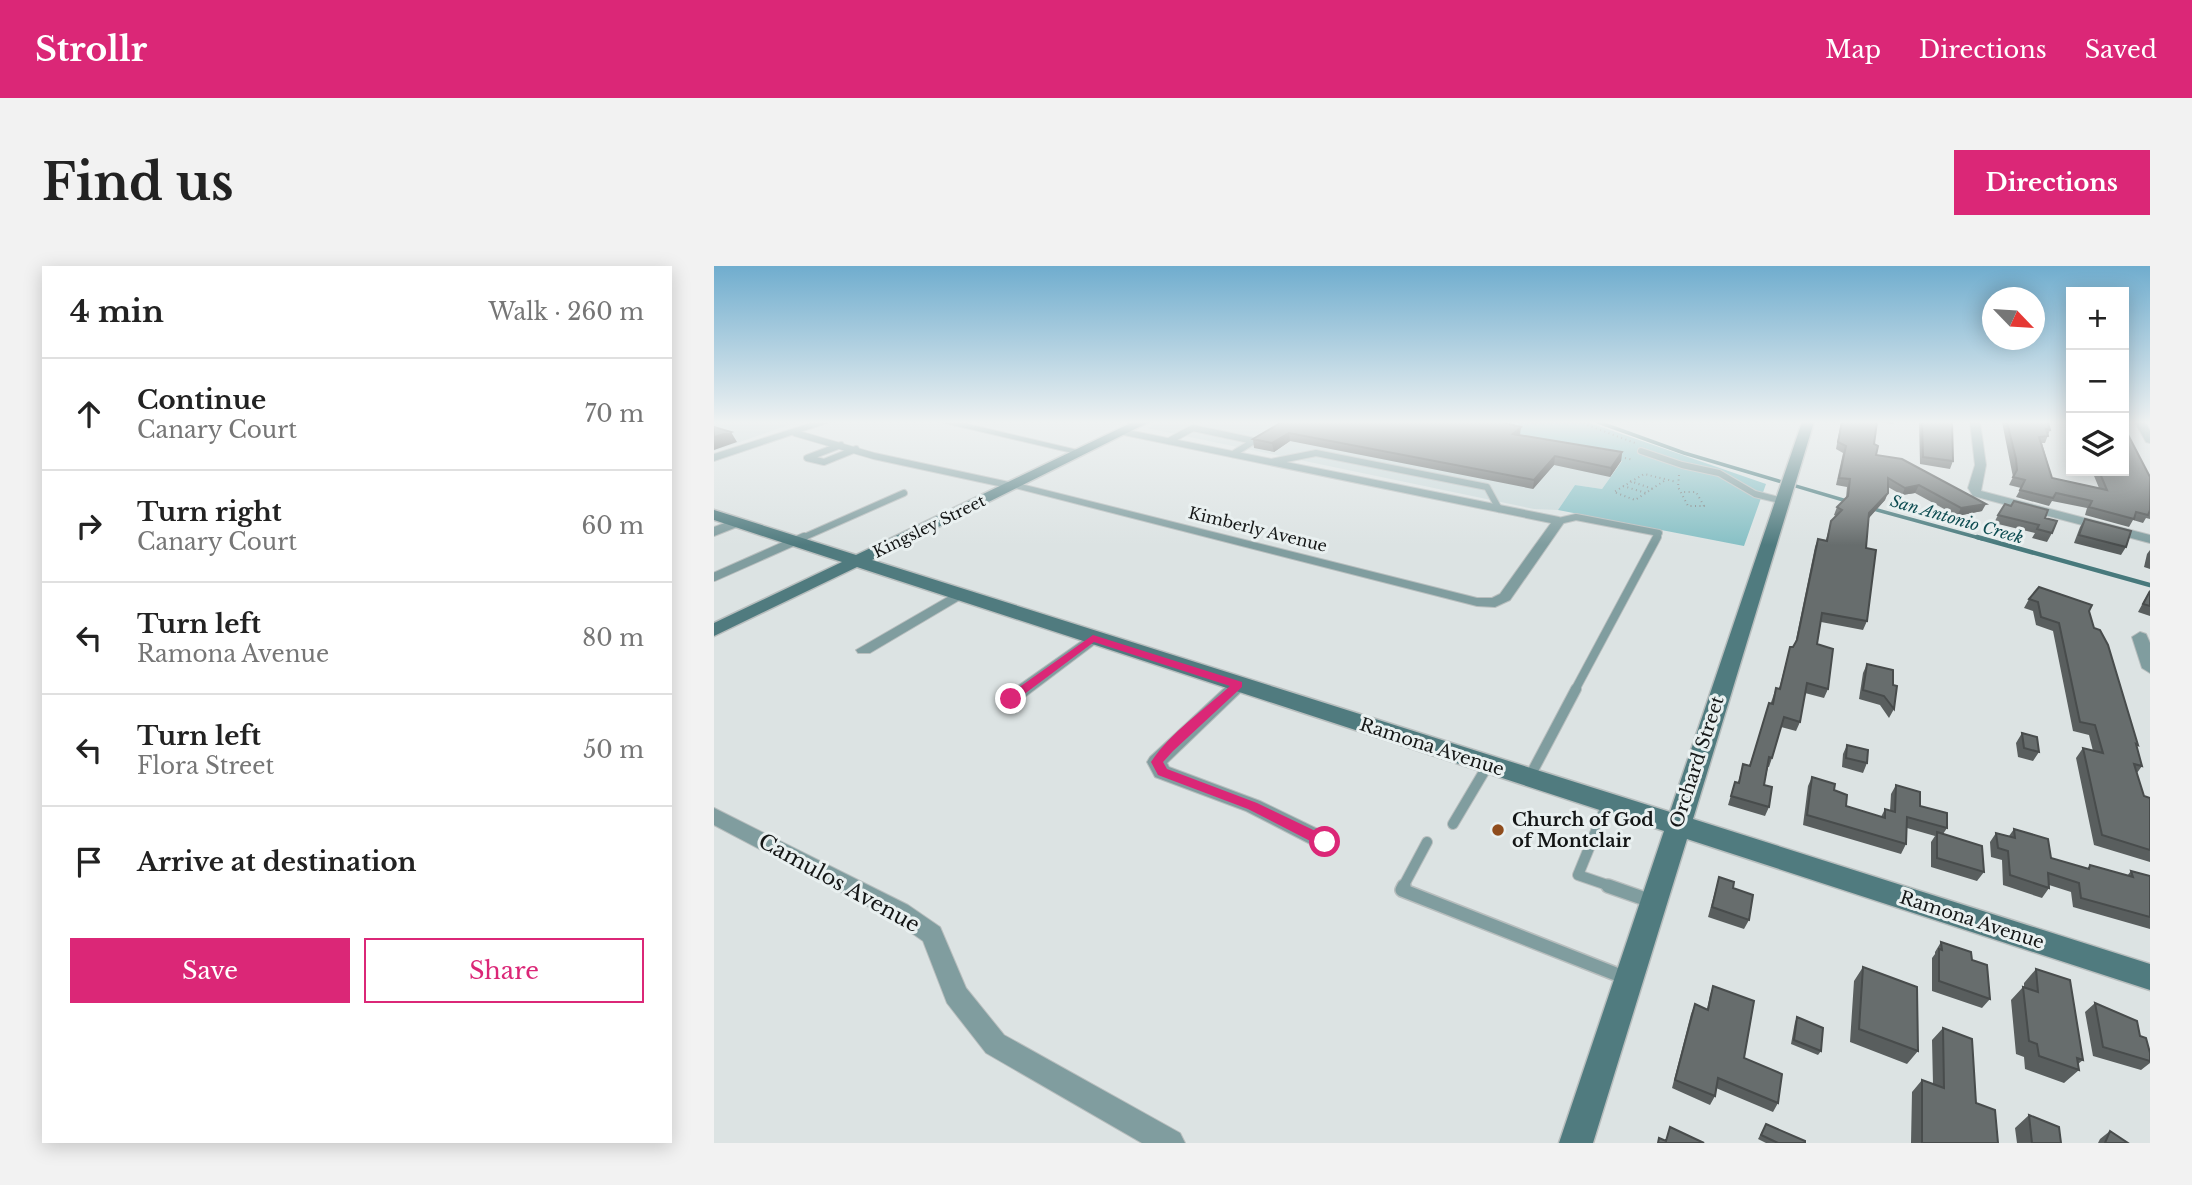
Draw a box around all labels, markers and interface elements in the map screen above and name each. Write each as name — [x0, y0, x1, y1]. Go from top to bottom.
text: Strollr — [35, 29, 147, 70]
text: Map — [1825, 35, 1881, 64]
text: Directions — [1919, 35, 2047, 64]
text: Saved — [2085, 35, 2157, 64]
button: Directions — [1954, 150, 2150, 215]
text: Find us — [42, 152, 234, 213]
north arrow — [1982, 287, 2045, 350]
map controls — [2066, 287, 2129, 476]
button: + — [2066, 287, 2129, 350]
text: 4 min — [70, 293, 164, 330]
text: Walk · 260 m — [488, 298, 644, 326]
button: − — [2066, 350, 2129, 413]
text: Continue — [137, 384, 266, 416]
icon: ahead — [70, 395, 108, 433]
text: 70 m — [585, 400, 644, 428]
button: layers — [2066, 413, 2129, 476]
text: Canary Court — [137, 416, 297, 444]
street label: Kingsley Street — [870, 490, 988, 562]
water label: San Antonio Creek — [1888, 490, 2026, 548]
text: Turn right — [137, 496, 282, 528]
street label: Kimberly Avenue — [1187, 502, 1329, 556]
icon: right — [70, 507, 108, 545]
text: 60 m — [582, 512, 644, 540]
text: Canary Court — [137, 528, 297, 556]
text: Turn left — [137, 608, 261, 640]
icon: left — [70, 619, 108, 657]
text: 80 m — [582, 624, 644, 652]
text: Ramona Avenue — [137, 640, 329, 668]
route end — [995, 683, 1026, 714]
street label: Orchard Street — [1665, 693, 1729, 831]
street label: Ramona Avenue — [1357, 713, 1507, 781]
text: Turn left — [137, 720, 261, 752]
icon: left — [70, 731, 108, 769]
text: 50 m — [583, 736, 644, 764]
text: Flora Street — [137, 752, 274, 780]
place label: Church of God of Montclair — [1512, 809, 1654, 852]
marker: Church of God of Montclair — [1490, 822, 1506, 838]
route start — [1309, 826, 1340, 857]
street label: Camulos Avenue — [754, 828, 924, 938]
icon: arrive — [70, 843, 108, 881]
text: Arrive at destination — [137, 846, 417, 878]
street label: Ramona Avenue — [1897, 886, 2047, 954]
button: Save — [70, 938, 350, 1003]
button: Share — [364, 938, 644, 1003]

